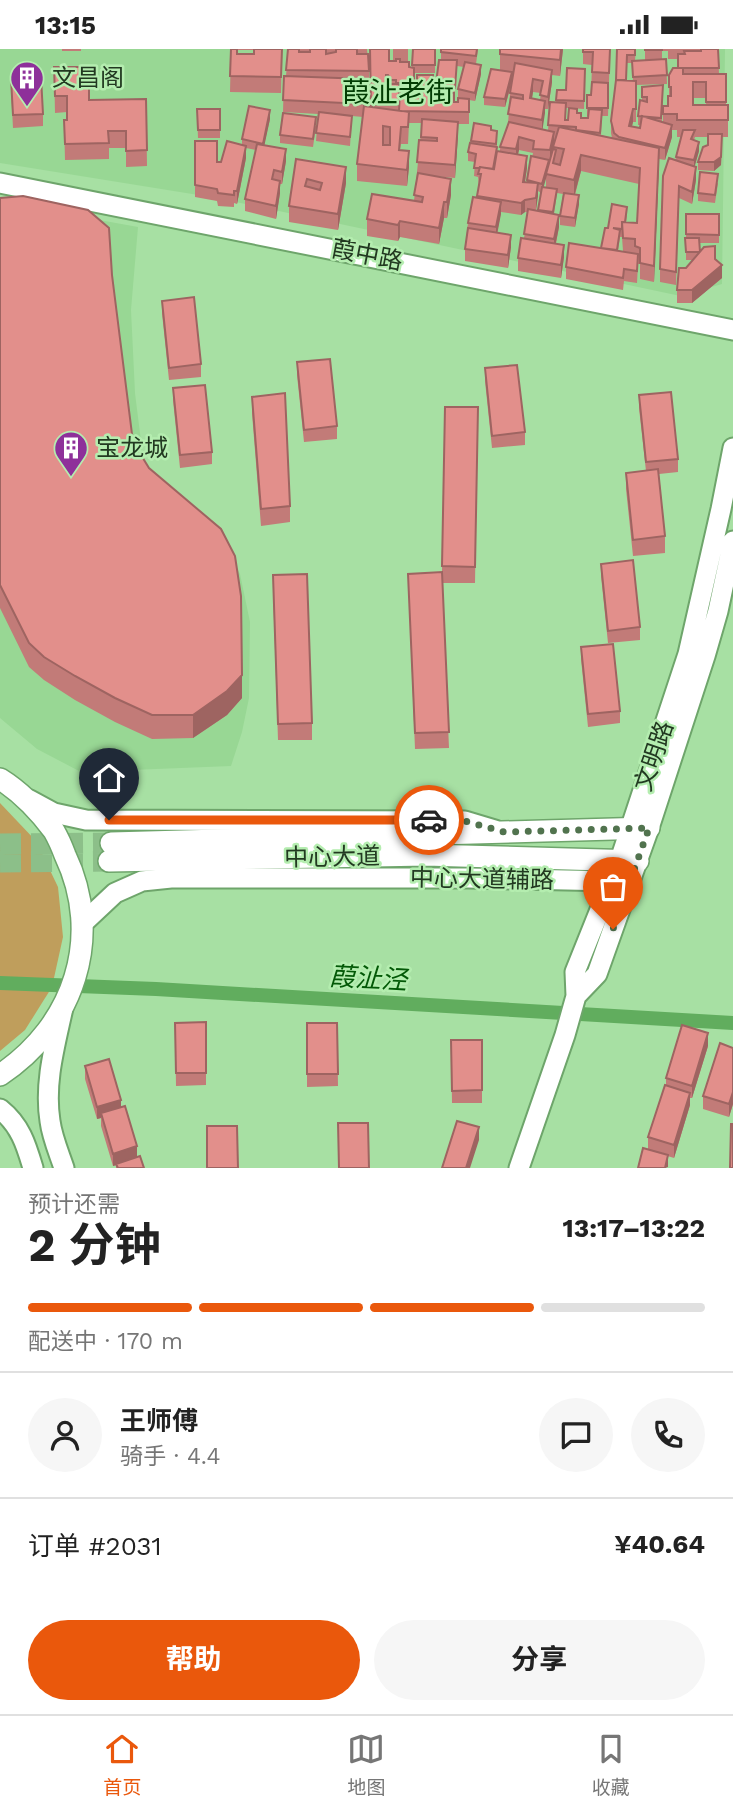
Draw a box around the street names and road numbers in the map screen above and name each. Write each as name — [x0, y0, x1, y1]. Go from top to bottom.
street label: 葭中路 — [329, 234, 405, 276]
street label: 文明路 — [629, 717, 679, 795]
street label: 中心大道 — [284, 842, 380, 872]
street label: 中心大道辅路 — [410, 864, 554, 894]

